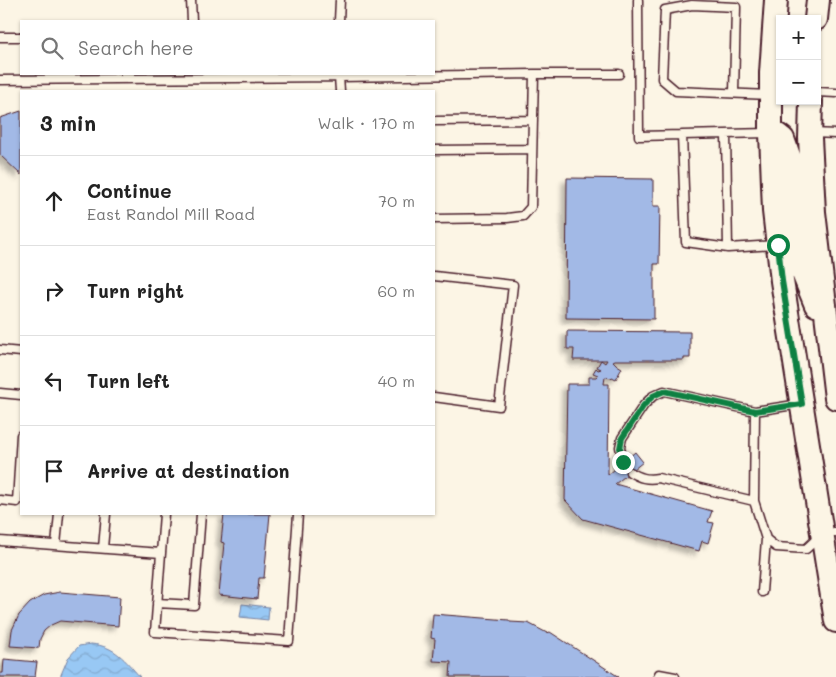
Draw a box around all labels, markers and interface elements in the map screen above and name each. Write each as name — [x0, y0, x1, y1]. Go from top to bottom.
map controls — [776, 15, 821, 105]
button: + — [776, 15, 821, 60]
search box — [20, 20, 435, 75]
icon: search — [38, 34, 66, 62]
text: Search here — [78, 35, 194, 60]
button: − — [776, 60, 821, 105]
text: 3 min — [40, 109, 96, 136]
text: Walk · 170 m — [317, 112, 415, 133]
text: Continue — [87, 178, 172, 203]
icon: ahead — [40, 187, 68, 215]
text: 70 m — [378, 190, 415, 211]
text: East Randol Mill Road — [87, 203, 255, 224]
route start — [767, 234, 790, 257]
icon: right — [40, 277, 68, 305]
text: Turn right — [87, 278, 184, 303]
text: 60 m — [378, 280, 415, 301]
icon: left — [40, 367, 68, 395]
text: Turn left — [87, 368, 170, 393]
text: 40 m — [378, 370, 415, 391]
route end — [612, 451, 635, 474]
icon: arrive — [40, 457, 68, 485]
text: Arrive at destination — [87, 458, 290, 483]

